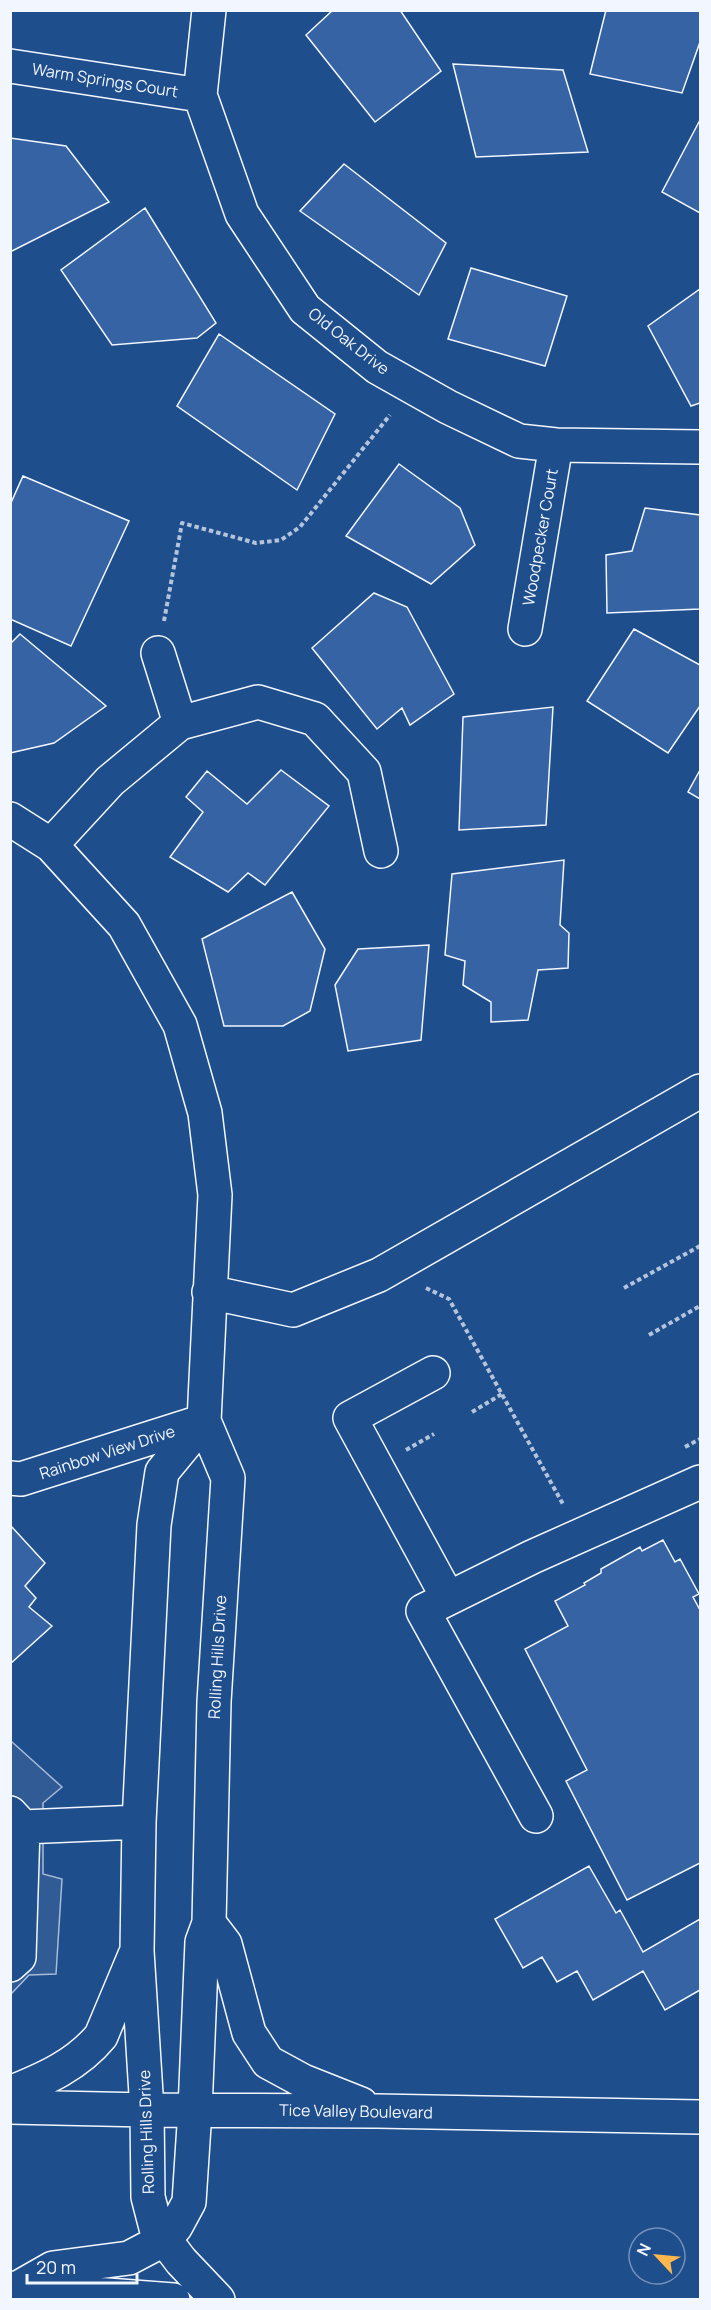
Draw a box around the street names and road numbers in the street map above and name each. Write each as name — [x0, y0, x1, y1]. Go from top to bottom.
street label: Warm Springs Court — [30, 58, 180, 102]
street label: Old Oak Drive — [304, 302, 394, 380]
street label: Woodpecker Court — [517, 467, 563, 607]
street label: Rainbow View Drive — [36, 1420, 178, 1484]
street label: Rolling Hills Drive — [203, 1594, 231, 1720]
street label: Rolling Hills Drive — [133, 2070, 159, 2194]
street label: Tice Valley Boulevard — [279, 2099, 433, 2123]

